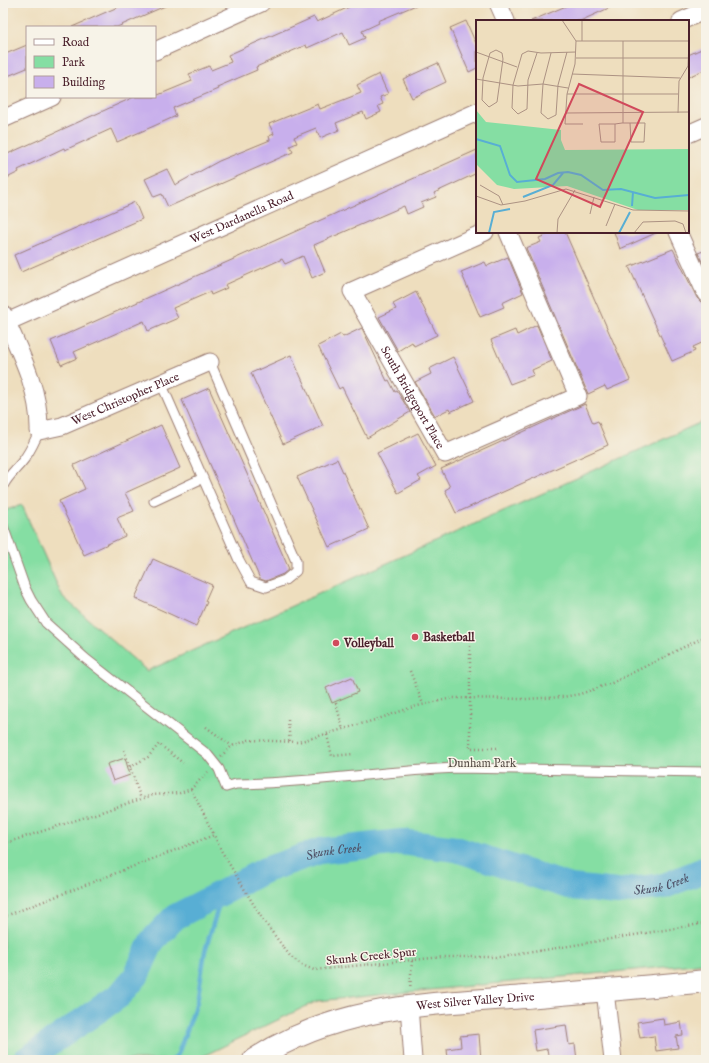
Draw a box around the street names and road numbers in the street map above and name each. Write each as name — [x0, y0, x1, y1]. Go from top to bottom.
street label: West Dardanella Road — [188, 188, 296, 247]
street label: South Bridgeport Place — [377, 344, 448, 452]
street label: West Christopher Place — [69, 369, 182, 429]
street label: Skunk Creek Spur — [325, 944, 418, 970]
street label: West Silver Valley Drive — [416, 989, 536, 1014]

